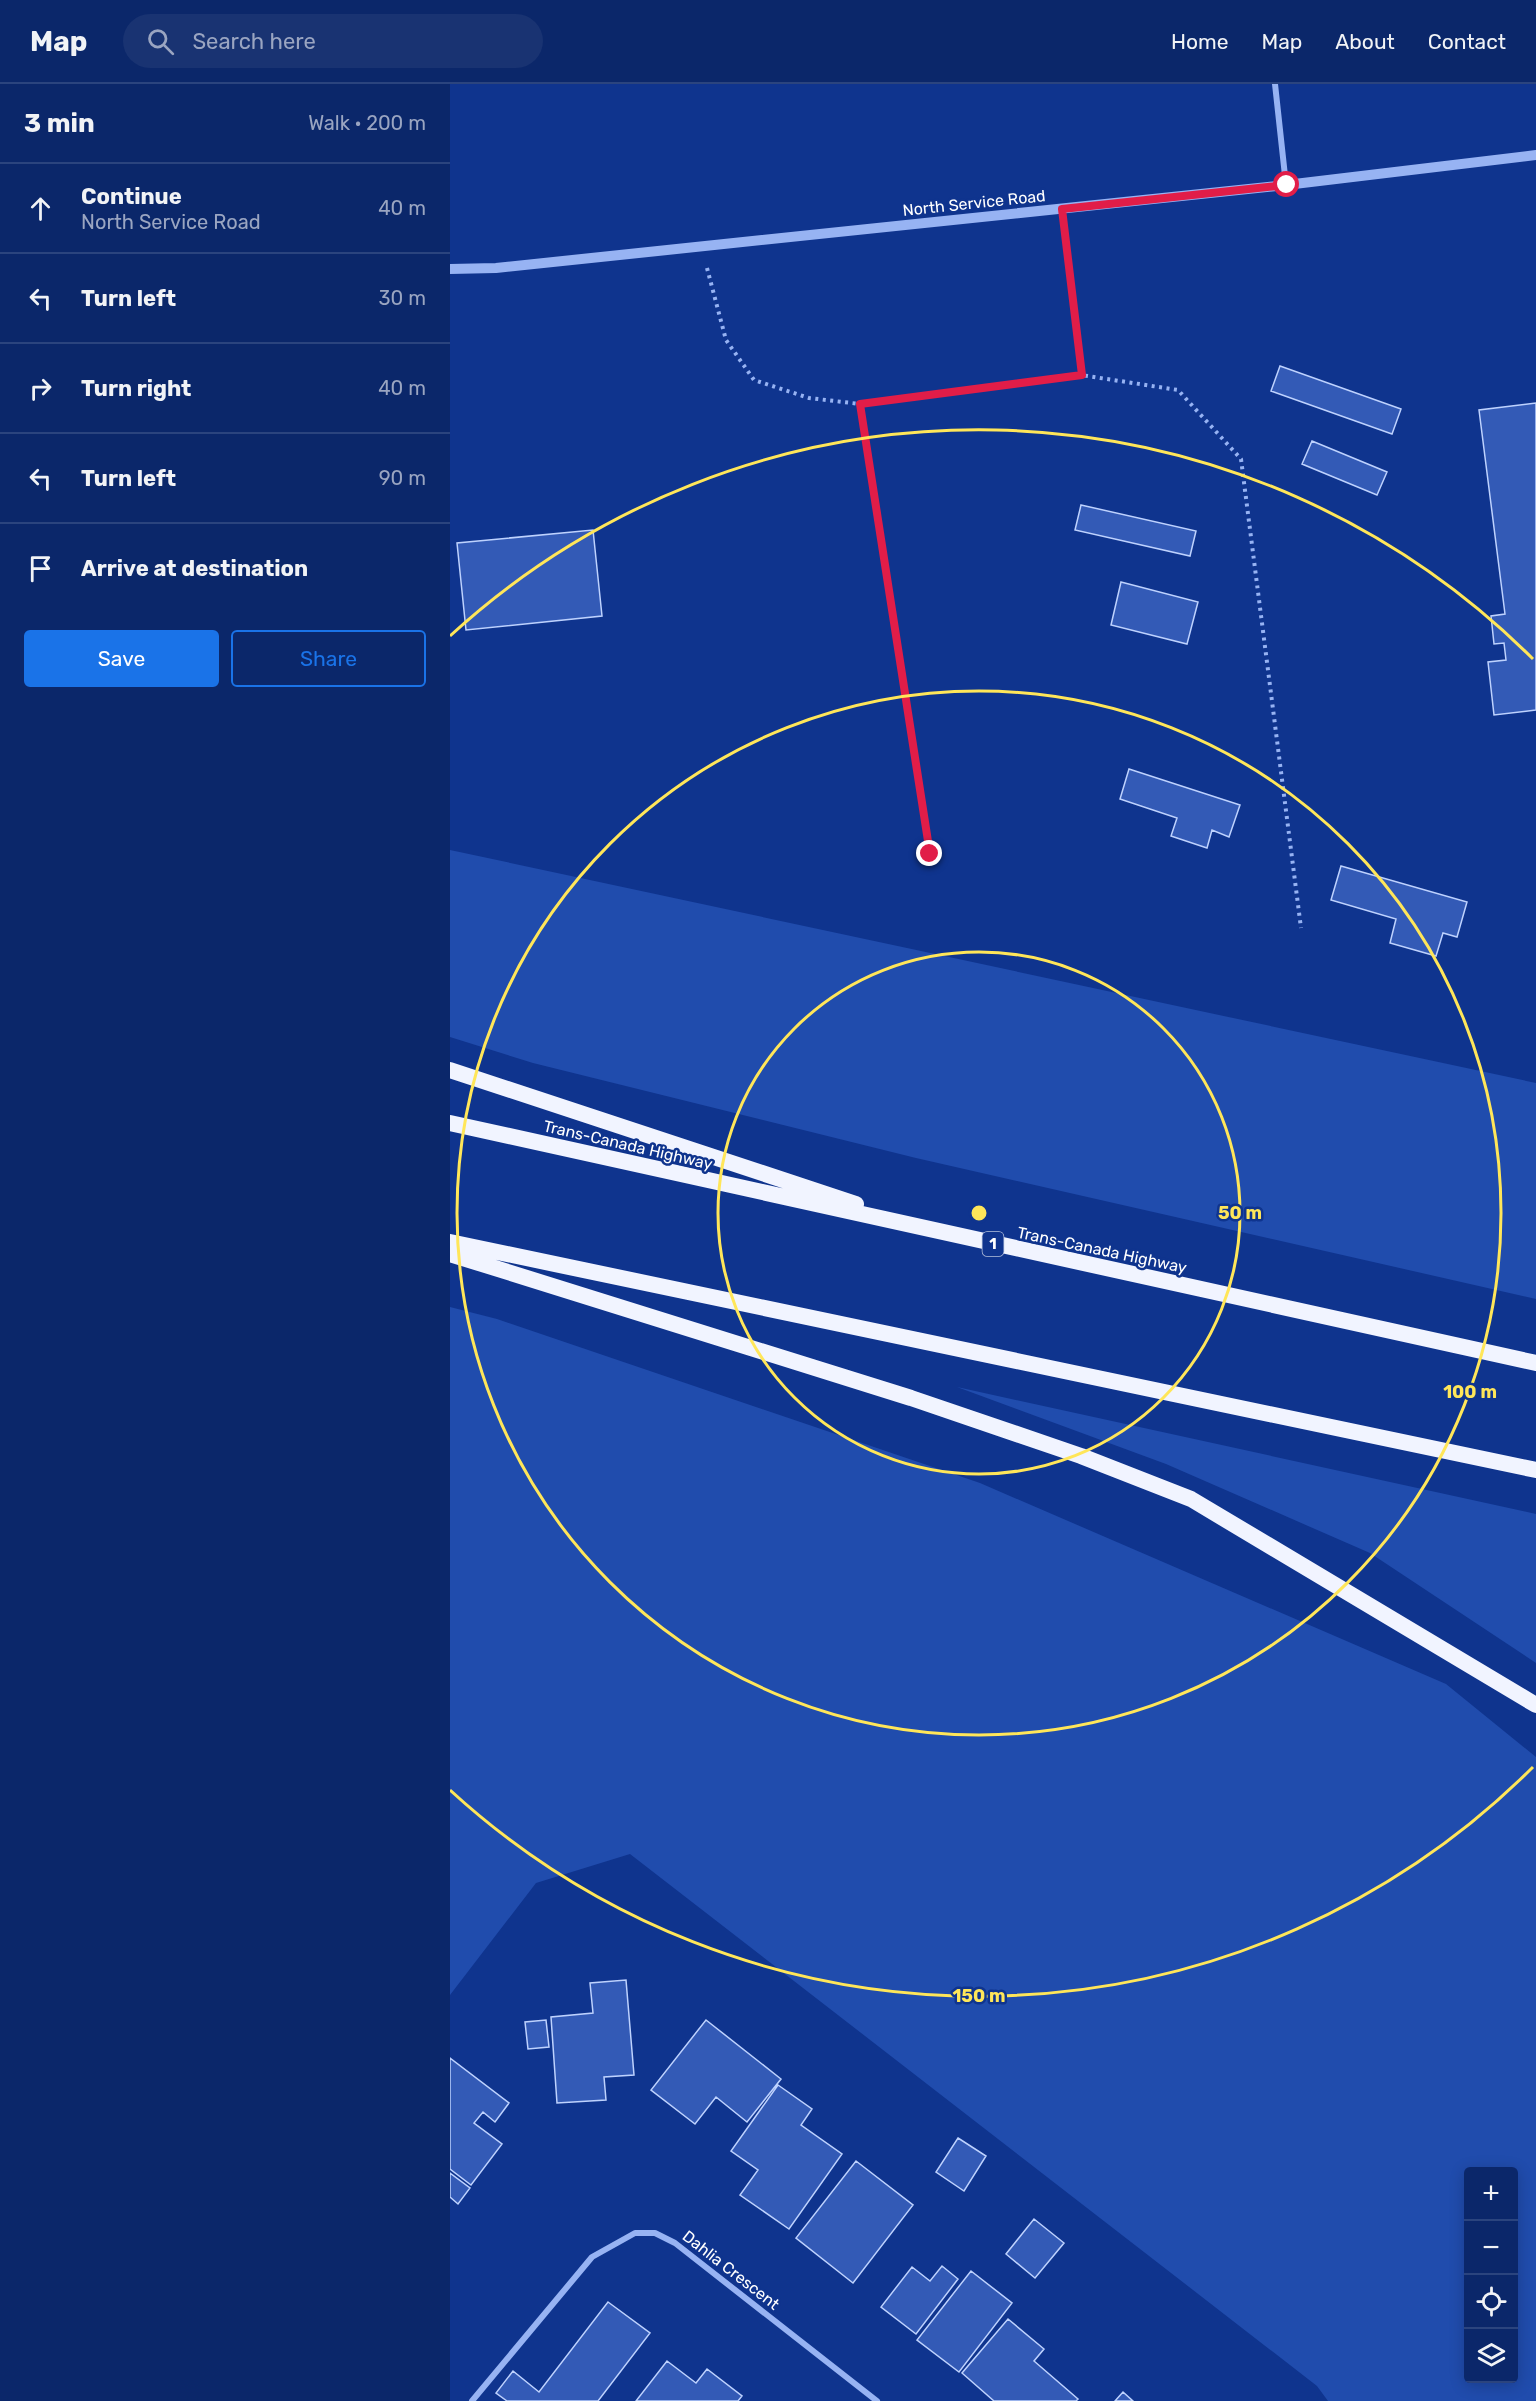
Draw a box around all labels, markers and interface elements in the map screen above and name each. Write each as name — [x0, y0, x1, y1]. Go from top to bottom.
search box — [123, 14, 543, 68]
text: Map — [30, 25, 87, 58]
icon: search — [144, 25, 177, 58]
text: Search here — [192, 28, 316, 55]
text: Home — [1171, 29, 1228, 54]
text: Map — [1261, 29, 1302, 54]
text: About — [1335, 29, 1395, 54]
text: Contact — [1428, 29, 1506, 54]
text: 3 min — [24, 108, 95, 139]
text: Walk · 200 m — [308, 111, 426, 135]
route start — [1273, 171, 1299, 197]
text: Continue — [81, 183, 182, 210]
street label: North Service Road — [902, 186, 1046, 220]
icon: ahead — [24, 192, 57, 225]
text: 40 m — [378, 196, 426, 220]
text: North Service Road — [81, 210, 261, 234]
icon: left — [24, 282, 57, 315]
text: Turn left — [81, 285, 176, 312]
text: 30 m — [379, 286, 426, 310]
icon: right — [24, 372, 57, 405]
text: Turn right — [81, 375, 191, 402]
text: 40 m — [378, 376, 426, 400]
icon: left — [24, 462, 57, 495]
text: Turn left — [81, 465, 176, 492]
text: 90 m — [379, 466, 426, 490]
icon: arrive — [24, 552, 57, 585]
text: Arrive at destination — [81, 555, 308, 582]
button: Save — [24, 630, 219, 687]
button: Share — [231, 630, 426, 687]
route end — [916, 840, 942, 866]
street label: Trans-Canada Highway — [542, 1116, 715, 1174]
text: 50 m — [1218, 1202, 1262, 1224]
centre of rings — [969, 1203, 989, 1223]
street label: Trans-Canada Highway — [1015, 1223, 1189, 1277]
road number: 1 — [982, 1232, 1004, 1256]
text: 100 m — [1443, 1381, 1497, 1403]
text: 150 m — [952, 1985, 1006, 2007]
map controls — [1464, 2167, 1518, 2383]
button: + — [1464, 2167, 1518, 2221]
button: − — [1464, 2221, 1518, 2275]
street label: Dahlia Crescent — [679, 2226, 783, 2314]
button: locate — [1464, 2275, 1518, 2329]
button: layers — [1464, 2329, 1518, 2383]

